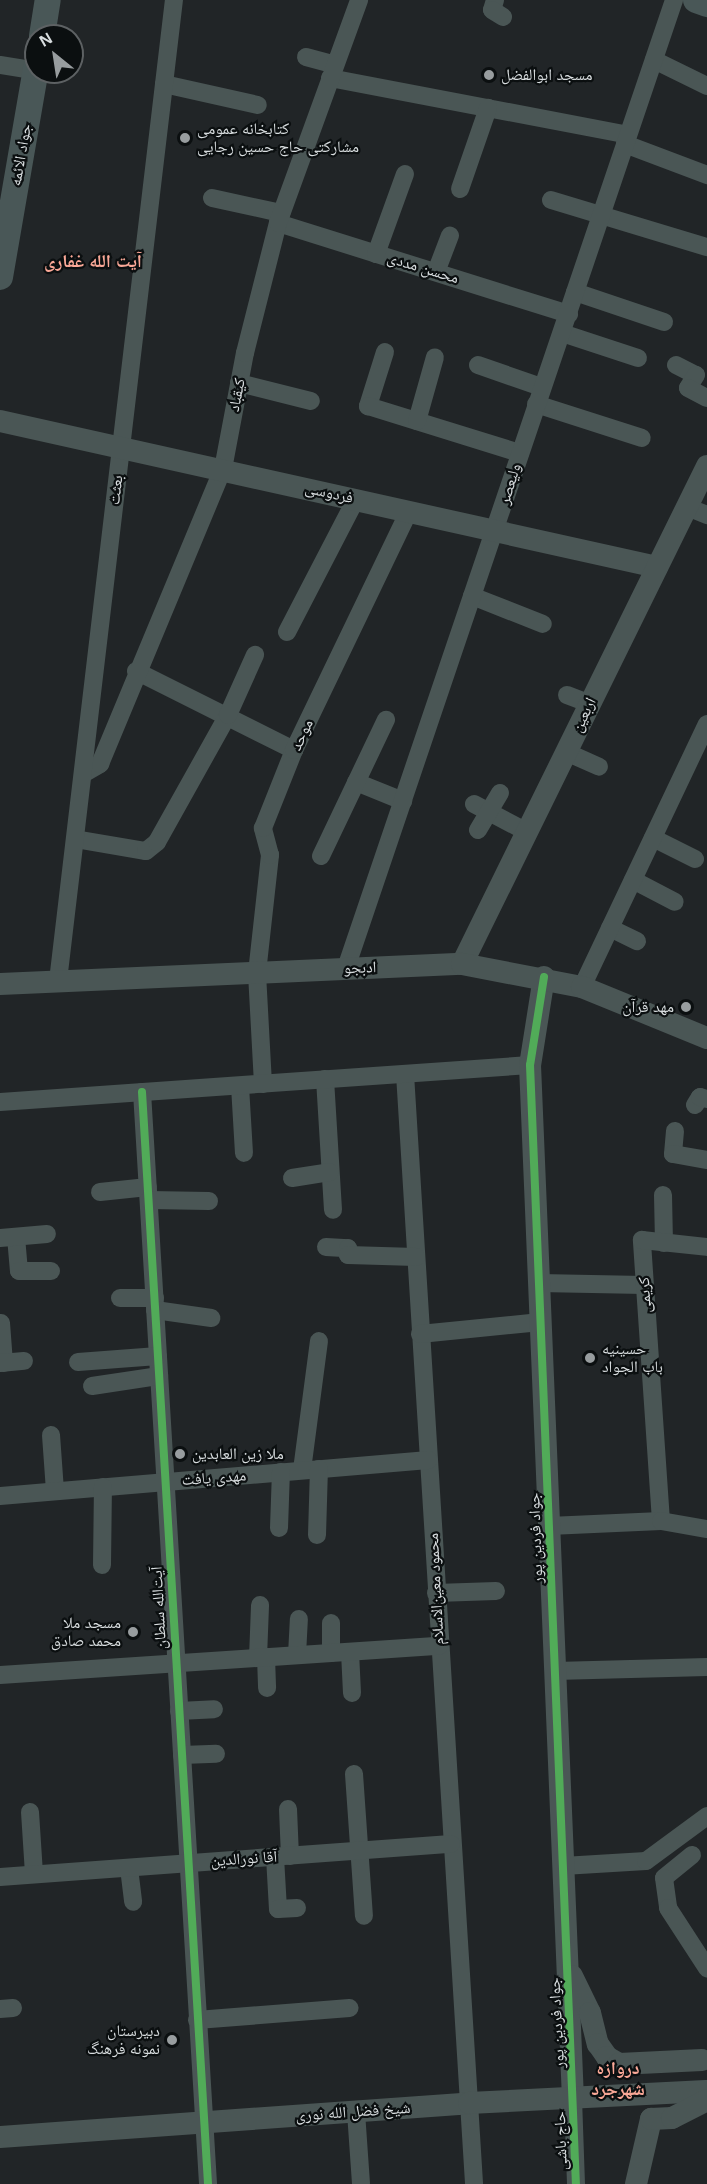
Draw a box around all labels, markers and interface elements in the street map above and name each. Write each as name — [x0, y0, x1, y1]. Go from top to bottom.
north arrow — [24, 24, 84, 84]
text: N — [36, 29, 55, 50]
place label: مسجد ابوالفضل — [501, 65, 593, 85]
marker: مسجد ابوالفضل — [482, 68, 496, 82]
place label: کتابخانه عمومی مشارکتی حاج حسین رجایی — [197, 119, 359, 157]
street label: جواد الائمه — [6, 122, 36, 188]
marker: کتابخانه عمومی مشارکتی حاج حسین رجایی — [178, 131, 192, 145]
street label: محسن مددی — [385, 248, 461, 288]
district label: آیت الله غفاری — [44, 250, 142, 272]
street label: کیقباد — [224, 377, 250, 413]
street label: ولیعصر — [495, 461, 525, 507]
street label: بعثت — [105, 474, 127, 506]
street label: فردوسی — [303, 478, 355, 508]
street label: اربعین — [567, 695, 601, 735]
street label: موحد — [286, 716, 318, 754]
street label: ادبجو — [343, 958, 377, 978]
place label: مهد قرآن — [622, 997, 674, 1017]
marker: مهد قرآن — [679, 1000, 693, 1014]
street label: کریمی — [634, 1276, 656, 1314]
place label: حسینیه باب الجواد — [602, 1339, 663, 1377]
marker: حسینیه باب الجواد — [583, 1351, 597, 1365]
place label: ملا زین العابدین — [192, 1444, 284, 1464]
marker: ملا زین العابدین — [173, 1447, 187, 1461]
street label: مهدی یافت — [181, 1466, 247, 1490]
street label: جواد فردین پور — [525, 1492, 547, 1584]
street label: محمود معین‌الاسلام — [423, 1532, 449, 1646]
street label: آیت‌الله سلطان — [147, 1566, 171, 1650]
place label: مسجد ملا محمد صادق — [51, 1613, 121, 1651]
marker: مسجد ملا محمد صادق — [126, 1625, 140, 1639]
street label: آقا نورالدین — [210, 1847, 278, 1871]
street label: جواد فردین پور — [545, 1977, 569, 2069]
place label: دبیرستان نمونه فرهنگ — [87, 2021, 160, 2059]
marker: دبیرستان نمونه فرهنگ — [165, 2033, 179, 2047]
district label: دروازه شهرجرد — [591, 2058, 645, 2100]
street label: شیخ فضل الله نوری — [295, 2098, 411, 2126]
street label: حاج باشی — [550, 2111, 572, 2171]

